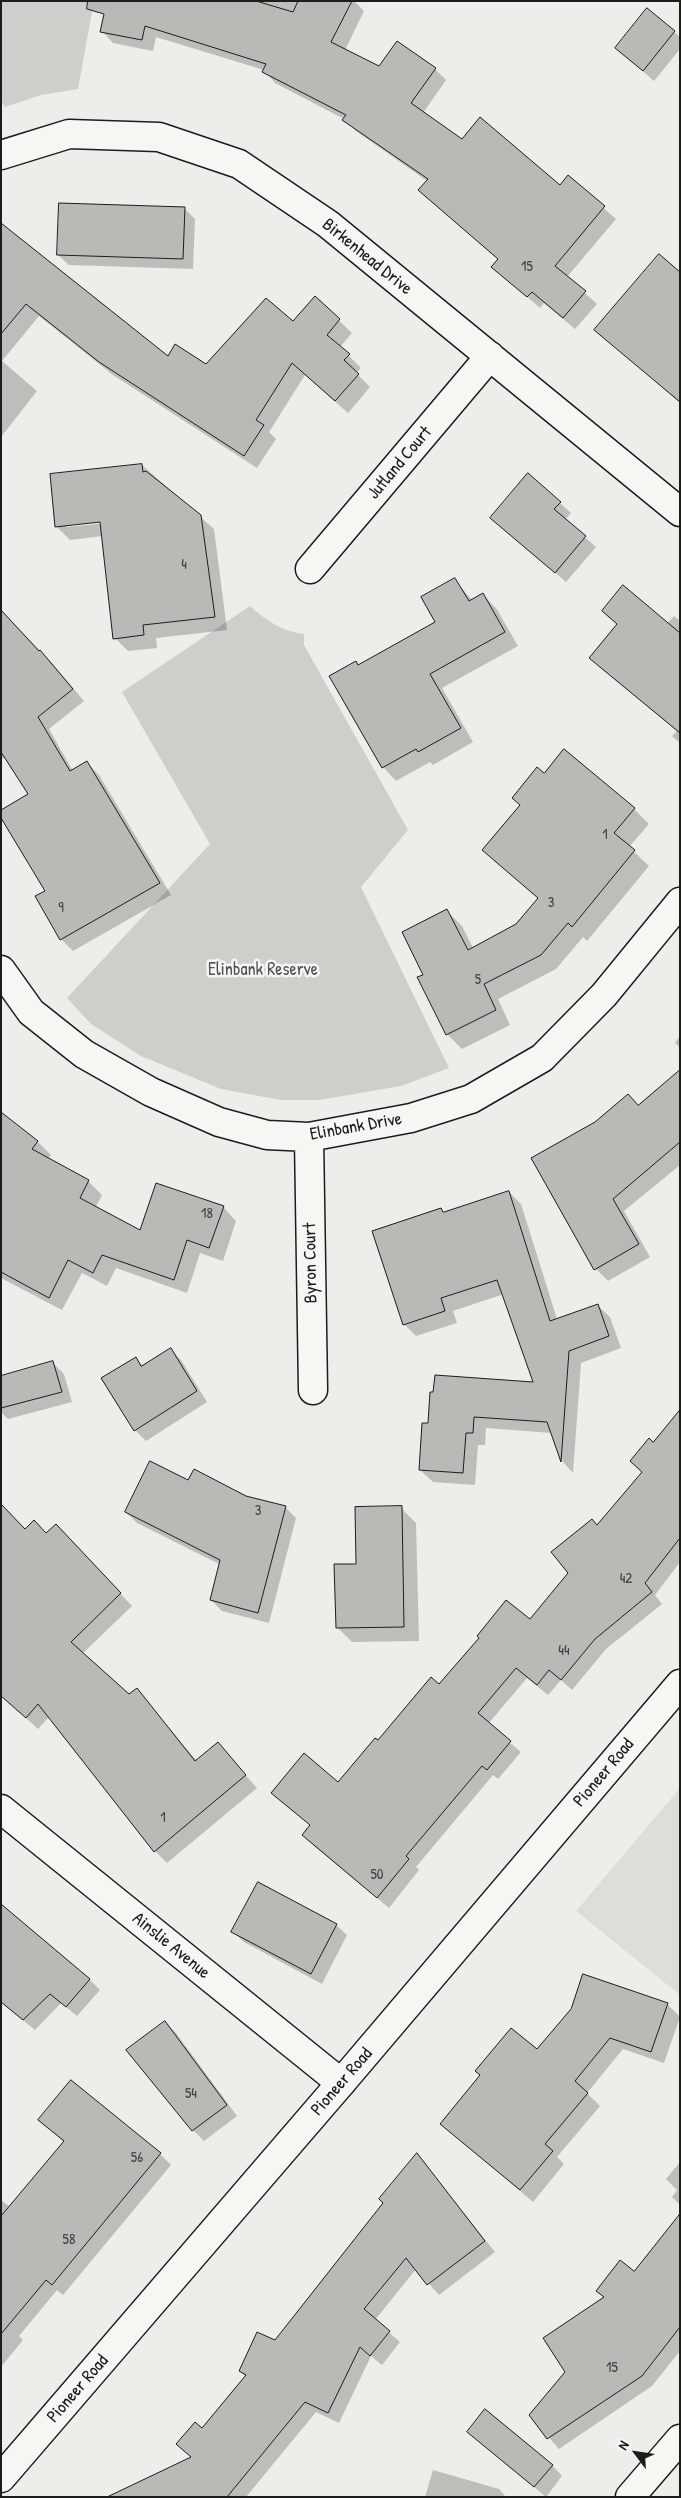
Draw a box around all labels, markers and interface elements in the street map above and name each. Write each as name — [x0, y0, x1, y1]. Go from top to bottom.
street label: Birkenhead Drive — [318, 214, 416, 300]
house number: 15 — [521, 258, 533, 276]
street label: Jutland Court — [363, 422, 437, 504]
house number: 4 — [181, 556, 187, 574]
house number: 1 — [602, 826, 608, 844]
house number: 3 — [548, 894, 554, 912]
house number: 9 — [58, 899, 64, 917]
park label: Elinbank Reserve — [208, 959, 318, 981]
house number: 5 — [475, 971, 481, 989]
street label: Elinbank Drive — [308, 1108, 404, 1146]
house number: 18 — [201, 1205, 213, 1223]
street label: Byron Court — [299, 1222, 323, 1304]
house number: 3 — [255, 1502, 261, 1520]
house number: 42 — [620, 1570, 632, 1588]
house number: 44 — [558, 1642, 570, 1660]
street label: Pioneer Road — [569, 1734, 639, 1812]
house number: 1 — [160, 1809, 166, 1827]
house number: 50 — [370, 1866, 384, 1884]
street label: Ainslie Avenue — [128, 1908, 214, 1984]
street label: Pioneer Road — [307, 2044, 377, 2120]
house number: 54 — [185, 2085, 197, 2103]
house number: 56 — [131, 2149, 143, 2167]
house number: 58 — [63, 2231, 75, 2249]
street label: Pioneer Road — [43, 2351, 113, 2427]
house number: 15 — [606, 2359, 618, 2377]
north arrow — [611, 2428, 661, 2478]
text: N — [613, 2437, 633, 2453]

